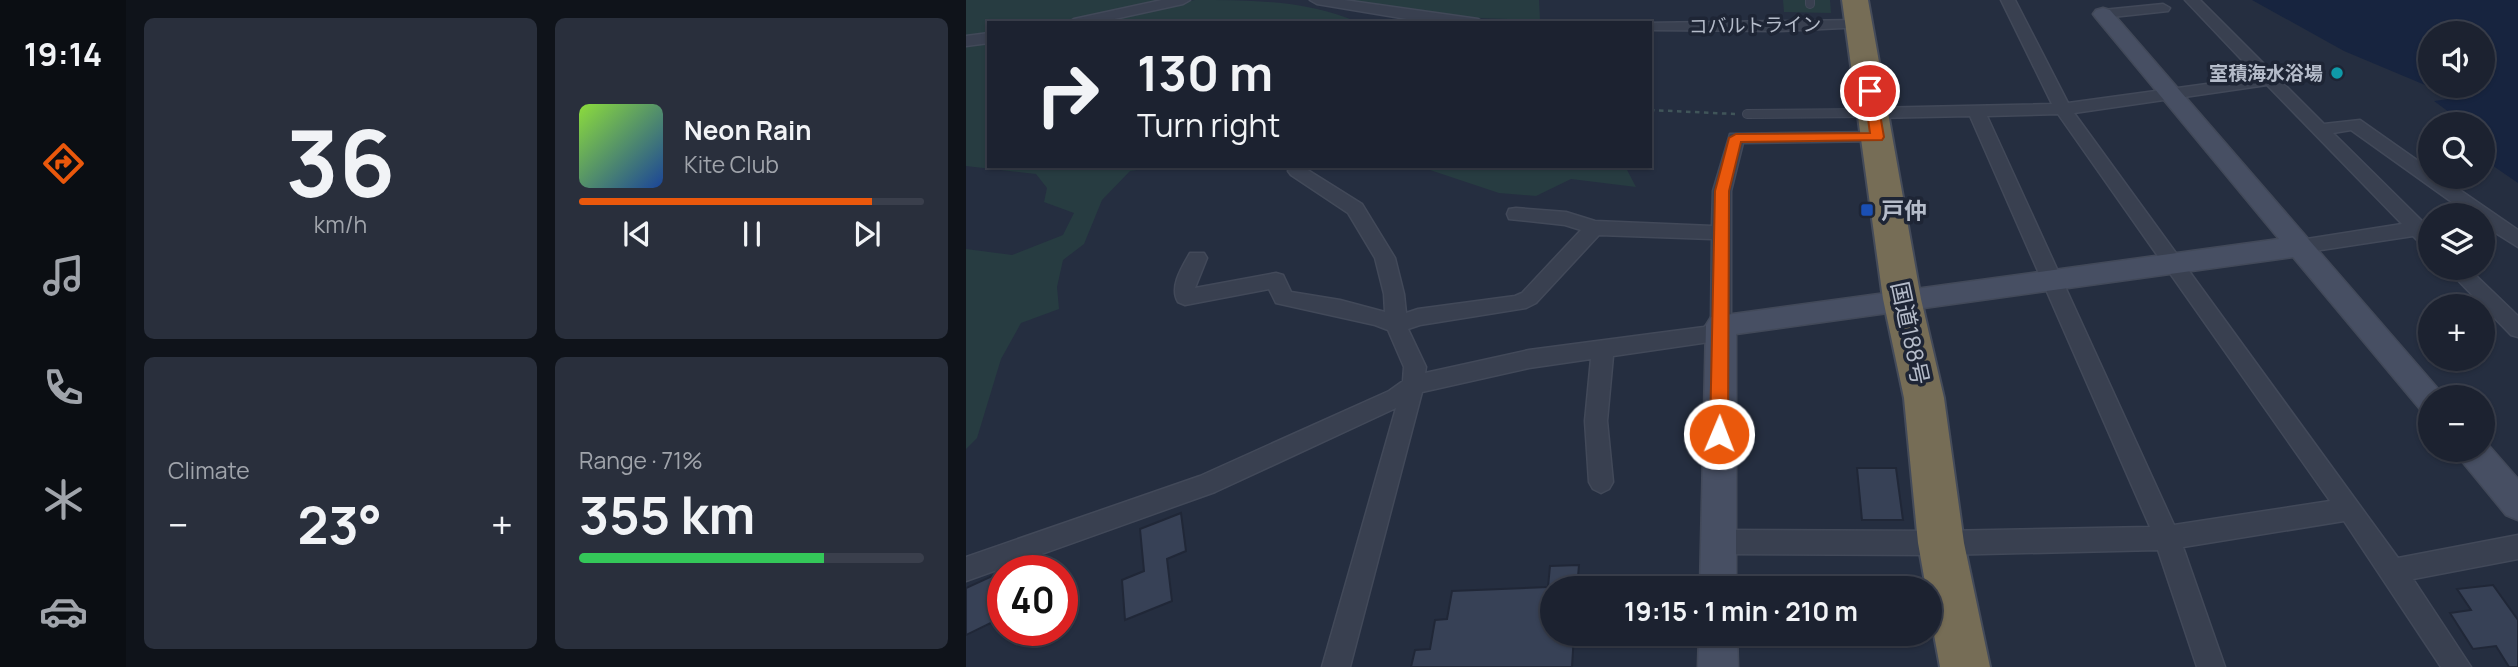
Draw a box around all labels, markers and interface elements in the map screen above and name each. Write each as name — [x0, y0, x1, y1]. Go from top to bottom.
street label: コバルトライン — [1688, 11, 1822, 39]
map controls — [2418, 21, 2495, 462]
button: sound — [2418, 21, 2495, 98]
text: 19:14 — [24, 32, 102, 76]
text: 130 m — [1137, 39, 1273, 106]
icon: right — [1022, 49, 1113, 140]
place label: 室積海水浴場 — [2209, 60, 2323, 86]
pin — [1840, 61, 1900, 121]
marker: 室積海水浴場 — [2329, 65, 2345, 81]
icon: arrive — [1851, 72, 1889, 110]
text: 36 — [286, 100, 395, 224]
text: Turn right — [1137, 103, 1280, 147]
text: Neon Rain — [684, 112, 812, 148]
button: search — [2418, 112, 2495, 189]
icon: directions — [39, 139, 88, 188]
text: Kite Club — [684, 148, 779, 180]
place label: 戸仲 — [1881, 194, 1927, 226]
marker: 戸仲 — [1859, 202, 1875, 218]
button: layers — [2418, 203, 2495, 280]
text: km/h — [314, 208, 367, 240]
icon: previous — [618, 215, 656, 253]
icon: pause — [733, 215, 771, 253]
icon: next — [848, 215, 886, 253]
icon: music — [39, 251, 88, 300]
street label: 国道188号 — [1884, 278, 1938, 388]
button: + — [2418, 294, 2495, 371]
icon: phone — [39, 363, 88, 412]
button: − — [2418, 385, 2495, 462]
position arrow — [1682, 397, 1756, 471]
text: Range · 71% — [579, 444, 703, 476]
text: Climate — [168, 454, 250, 486]
icon: climate — [39, 475, 88, 524]
text: 355 km — [579, 479, 755, 550]
text: 23° — [298, 489, 382, 560]
text: − — [168, 498, 189, 550]
text: + — [491, 498, 513, 550]
speed limit sign: 40 — [987, 555, 1078, 646]
icon: car — [39, 587, 88, 636]
text: 19:15 · 1 min · 210 m — [1624, 593, 1858, 629]

